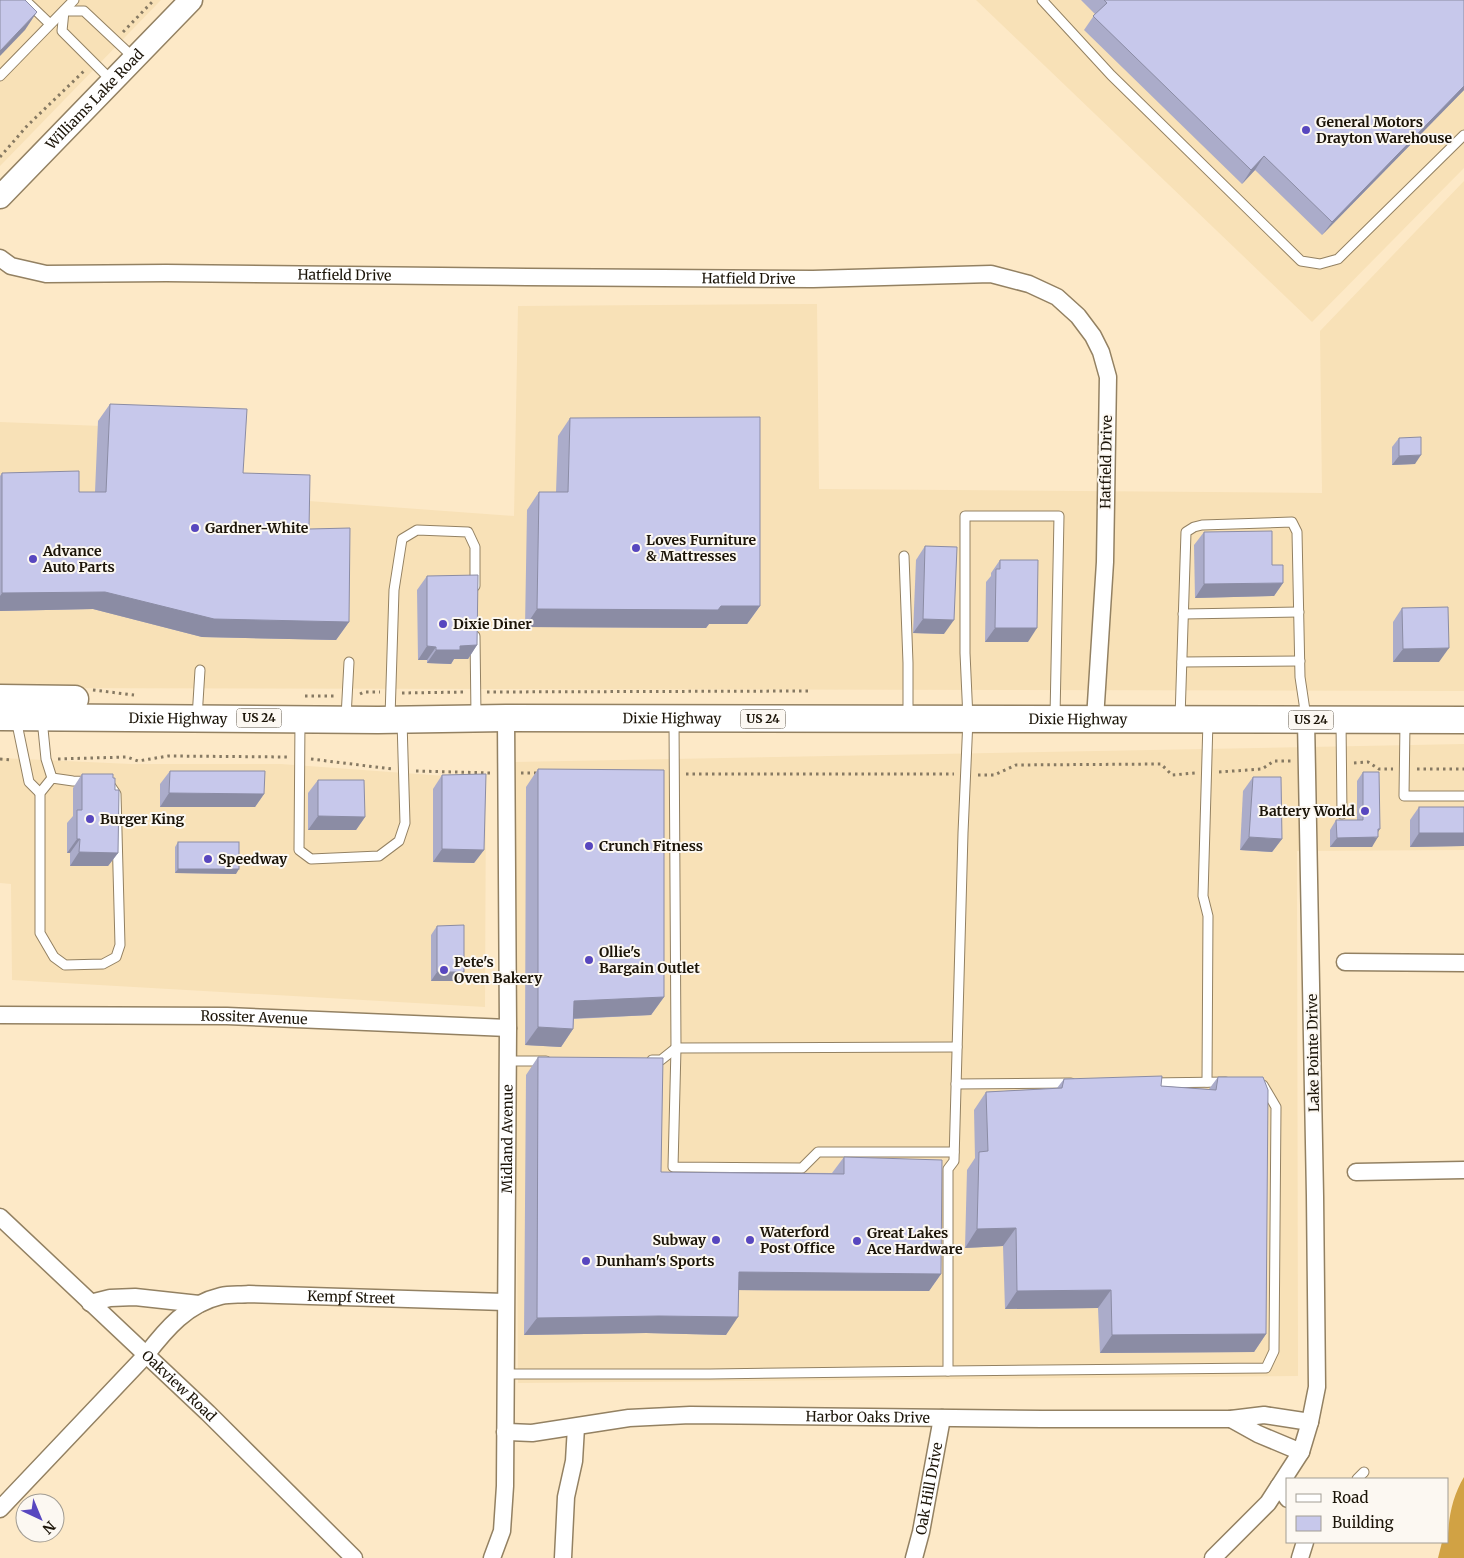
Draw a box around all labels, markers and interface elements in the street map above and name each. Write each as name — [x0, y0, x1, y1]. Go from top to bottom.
street label: Williams Lake Road — [41, 45, 148, 154]
place label: General Motors Drayton Warehouse — [1316, 113, 1453, 147]
marker: General Motors Drayton Warehouse — [1300, 124, 1312, 136]
street label: Hatfield Drive — [297, 265, 392, 284]
street label: Hatfield Drive — [701, 269, 795, 288]
street label: Hatfield Drive — [1096, 415, 1116, 509]
place label: Gardner-White — [205, 519, 309, 537]
marker: Gardner-White — [189, 522, 201, 534]
place label: Loves Furniture & Mattresses — [646, 531, 757, 565]
place label: Advance Auto Parts — [42, 542, 115, 576]
marker: Loves Furniture & Mattresses — [630, 542, 642, 554]
marker: Advance Auto Parts — [27, 553, 39, 565]
place label: Dixie Diner — [453, 615, 532, 633]
marker: Dixie Diner — [437, 618, 449, 630]
road number: US 24 — [236, 708, 282, 728]
street label: Dixie Highway — [129, 709, 228, 728]
street label: Dixie Highway — [623, 709, 722, 727]
road number: US 24 — [740, 710, 786, 729]
street label: Dixie Highway — [1029, 710, 1128, 728]
road number: US 24 — [1288, 710, 1334, 730]
place label: Battery World — [1259, 802, 1355, 820]
marker: Battery World — [1359, 805, 1371, 817]
place label: Burger King — [100, 810, 185, 828]
marker: Burger King — [84, 813, 96, 825]
place label: Crunch Fitness — [599, 837, 703, 855]
marker: Crunch Fitness — [583, 840, 595, 852]
place label: Speedway — [218, 850, 288, 868]
marker: Speedway — [202, 853, 214, 865]
place label: Ollie's Bargain Outlet — [599, 943, 700, 977]
place label: Pete's Oven Bakery — [454, 953, 543, 987]
marker: Ollie's Bargain Outlet — [583, 954, 595, 966]
marker: Pete's Oven Bakery — [438, 964, 450, 976]
street label: Lake Pointe Drive — [1303, 994, 1323, 1112]
street label: Rossiter Avenue — [200, 1007, 308, 1028]
street label: Midland Avenue — [498, 1084, 517, 1193]
place label: Waterford Post Office — [759, 1223, 835, 1257]
place label: Great Lakes Ace Hardware — [866, 1224, 963, 1258]
place label: Subway — [652, 1231, 707, 1249]
marker: Subway — [710, 1234, 722, 1246]
marker: Waterford Post Office — [744, 1234, 756, 1246]
marker: Great Lakes Ace Hardware — [851, 1235, 863, 1247]
place label: Dunham's Sports — [596, 1252, 715, 1270]
marker: Dunham's Sports — [580, 1255, 592, 1267]
street label: Kempf Street — [307, 1287, 396, 1308]
street label: Oakview Road — [138, 1346, 220, 1425]
street label: Harbor Oaks Drive — [805, 1407, 930, 1427]
street label: Oak Hill Drive — [912, 1441, 946, 1536]
legend — [1286, 1478, 1449, 1543]
text: Road — [1332, 1488, 1368, 1507]
north arrow — [15, 1493, 65, 1543]
text: Building — [1332, 1513, 1394, 1532]
text: N — [39, 1517, 59, 1538]

